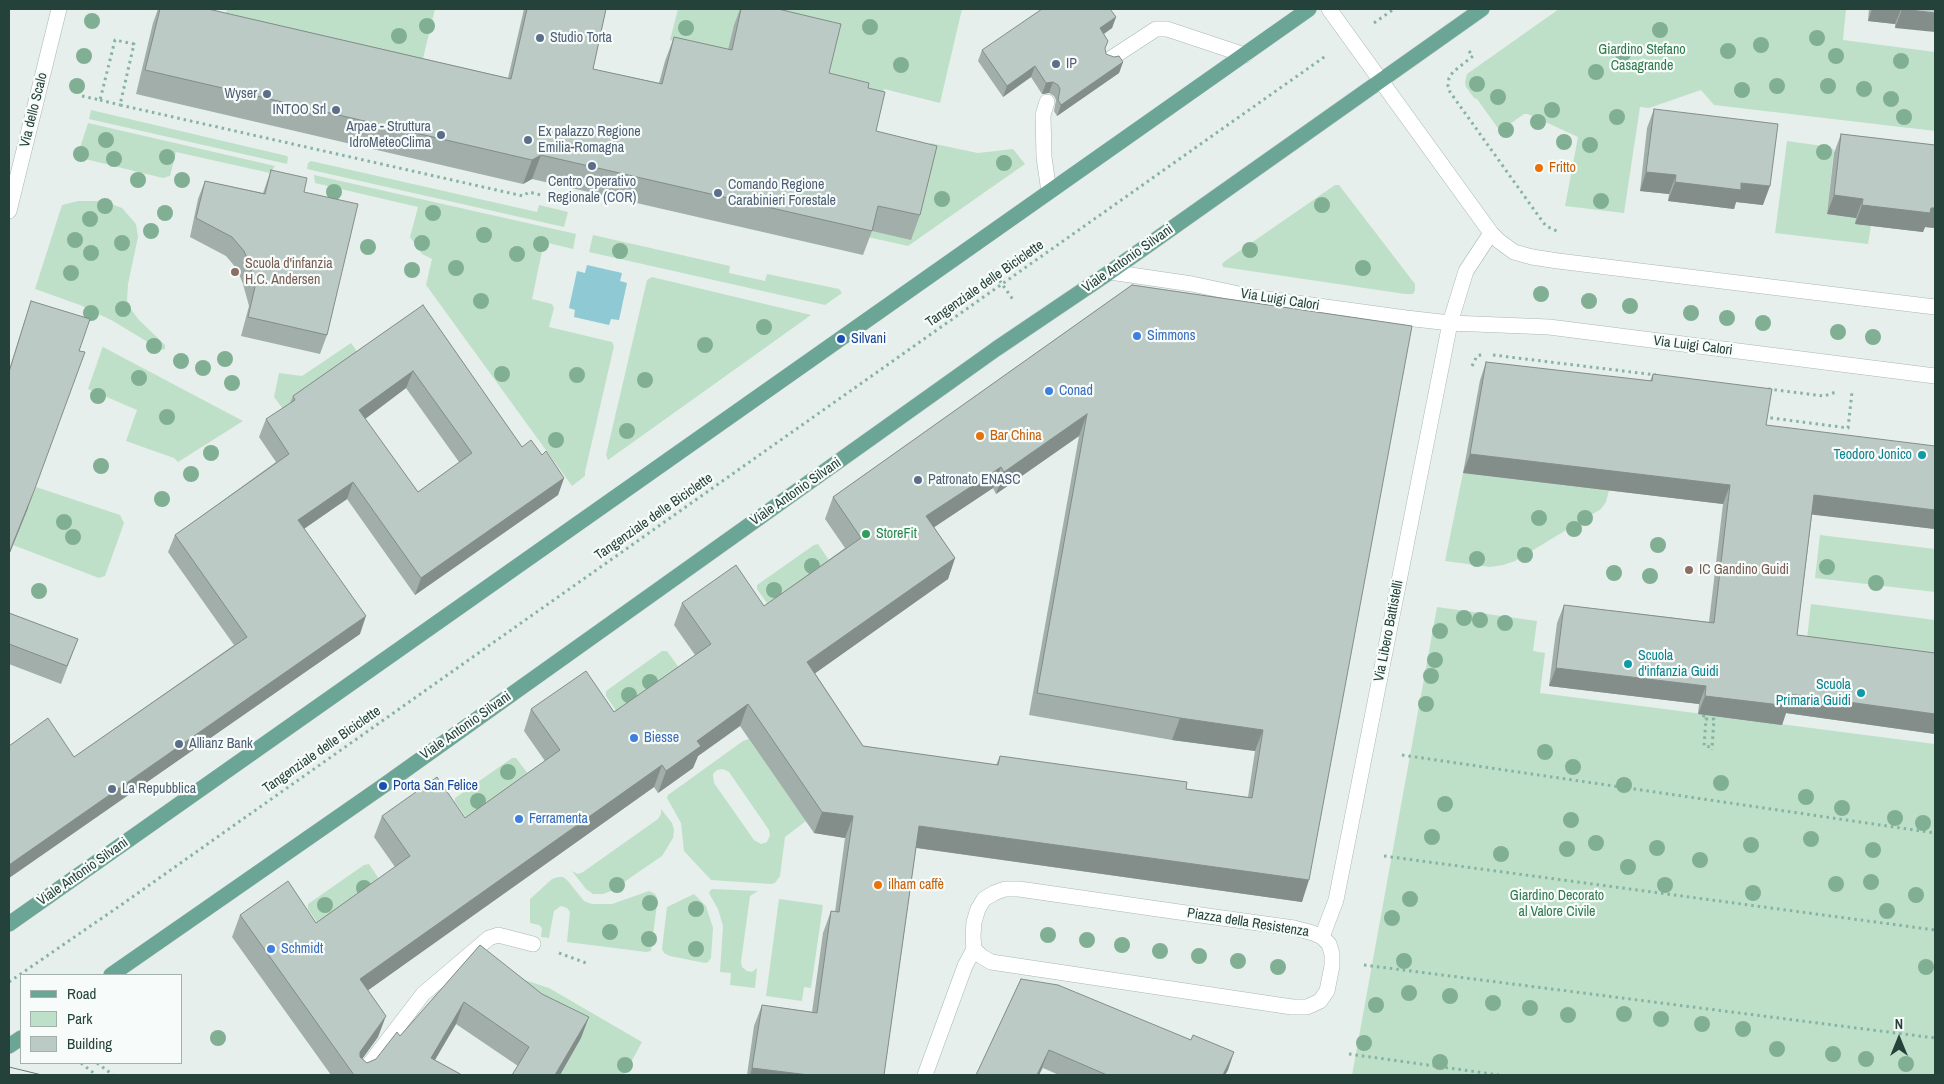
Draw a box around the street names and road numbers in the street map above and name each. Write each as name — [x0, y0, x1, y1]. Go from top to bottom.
street label: Via dello Scalo — [17, 71, 51, 149]
street label: Viale Antonio Silvani — [1079, 221, 1177, 297]
street label: Tangenziale delle Biciclette — [923, 237, 1047, 331]
street label: Via Luigi Calori — [1239, 285, 1321, 315]
street label: Via Luigi Calori — [1652, 333, 1734, 359]
street label: Viale Antonio Silvani — [747, 454, 845, 530]
street label: Tangenziale delle Biciclette — [592, 470, 716, 564]
street label: Via Libero Battistelli — [1371, 579, 1407, 683]
street label: Viale Antonio Silvani — [417, 688, 515, 764]
street label: Tangenziale delle Biciclette — [260, 703, 384, 797]
street label: Viale Antonio Silvani — [34, 834, 132, 910]
street label: Piazza della Resistenza — [1186, 905, 1310, 941]

